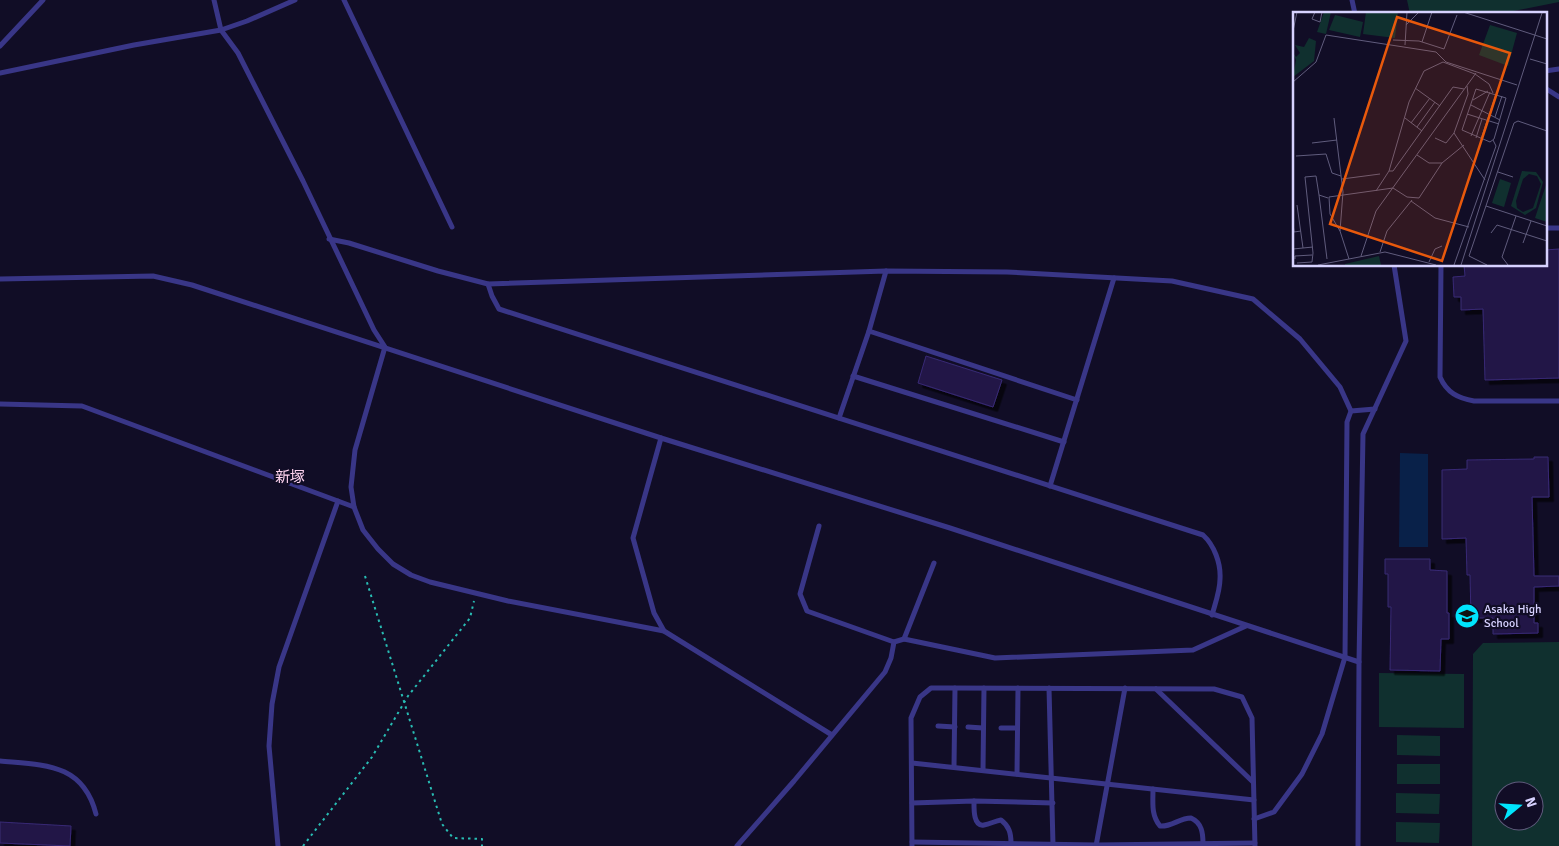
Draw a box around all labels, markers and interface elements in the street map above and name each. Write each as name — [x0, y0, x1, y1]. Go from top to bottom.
inset map — [1293, 12, 1546, 266]
district label: 新塚 — [275, 468, 305, 486]
place label: Asaka High School — [1484, 602, 1542, 631]
school or university icon: Asaka High School — [1454, 603, 1480, 629]
north arrow — [1494, 781, 1544, 831]
text: N — [1521, 795, 1540, 809]

